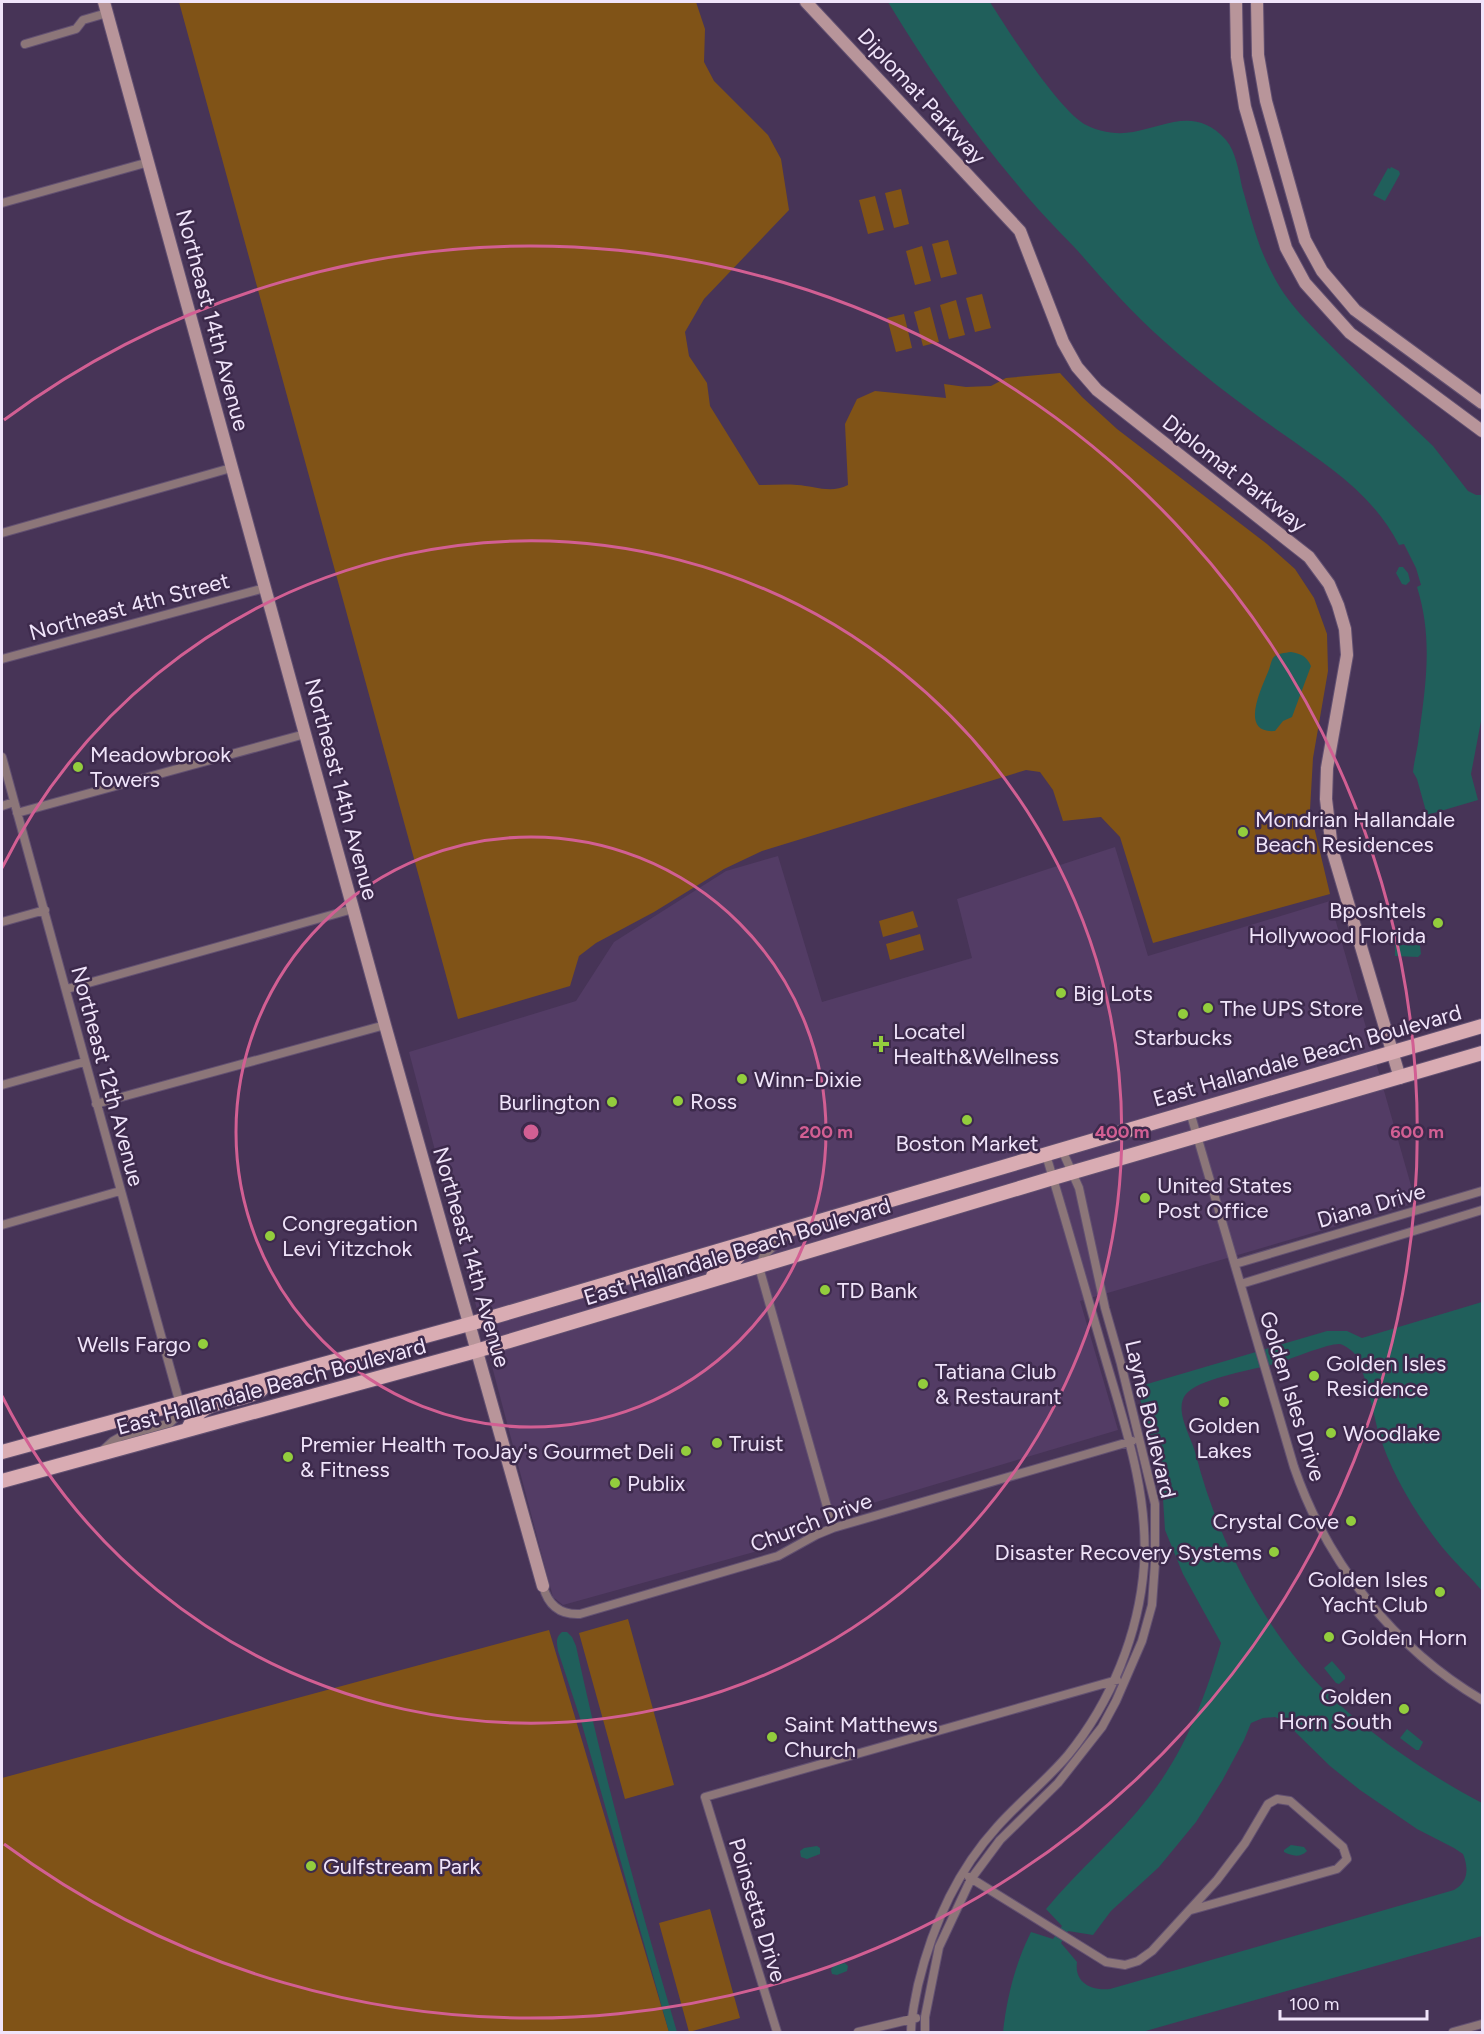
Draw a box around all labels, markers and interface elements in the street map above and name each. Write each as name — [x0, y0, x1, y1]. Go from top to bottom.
street label: Diplomat Parkway — [852, 23, 992, 170]
street label: Northeast 14th Avenue — [170, 206, 255, 434]
street label: Diplomat Parkway — [1157, 409, 1313, 538]
street label: Northeast 4th Street — [26, 567, 232, 646]
street label: Northeast 14th Avenue — [299, 675, 384, 903]
place label: Meadowbrook Towers — [90, 741, 231, 793]
marker: Meadowbrook Towers — [71, 760, 85, 774]
place label: Mondrian Hallandale Beach Residences — [1255, 806, 1455, 858]
marker: Mondrian Hallandale Beach Residences — [1236, 825, 1250, 839]
place label: Bposhtels Hollywood Florida — [1248, 897, 1426, 949]
marker: Bposhtels Hollywood Florida — [1431, 916, 1445, 930]
street label: Northeast 12th Avenue — [65, 963, 150, 1189]
place label: Big Lots — [1073, 980, 1153, 1007]
marker: Big Lots — [1054, 986, 1068, 1000]
place label: The UPS Store — [1220, 995, 1363, 1022]
street label: East Hallandale Beach Boulevard — [1150, 998, 1464, 1113]
marker: The UPS Store — [1201, 1001, 1215, 1015]
marker: Starbucks — [1176, 1007, 1190, 1021]
place label: Locatel Health&Wellness — [893, 1018, 1059, 1070]
place label: Starbucks — [1134, 1024, 1232, 1051]
marker: Locatel Health&Wellness — [874, 1037, 888, 1051]
place label: Winn-Dixie — [754, 1066, 862, 1093]
marker: Winn-Dixie — [735, 1072, 749, 1086]
place label: Ross — [690, 1088, 737, 1115]
place label: Burlington — [498, 1089, 600, 1116]
marker: Ross — [671, 1094, 685, 1108]
marker: Burlington — [605, 1095, 619, 1109]
marker: Boston Market — [960, 1113, 974, 1127]
text: 200 m — [799, 1121, 853, 1143]
text: 400 m — [1095, 1121, 1149, 1143]
text: 600 m — [1390, 1121, 1444, 1143]
centre of rings — [521, 1122, 541, 1142]
place label: Boston Market — [895, 1130, 1039, 1157]
street label: Northeast 14th Avenue — [427, 1144, 516, 1371]
place label: United States Post Office — [1157, 1172, 1292, 1224]
street label: Diana Drive — [1314, 1177, 1428, 1234]
marker: United States Post Office — [1138, 1191, 1152, 1205]
street label: East Hallandale Beach Boulevard — [580, 1192, 894, 1311]
place label: Congregation Levi Yitzchok — [282, 1210, 418, 1262]
marker: Congregation Levi Yitzchok — [263, 1229, 277, 1243]
place label: TD Bank — [837, 1277, 918, 1304]
marker: TD Bank — [818, 1283, 832, 1297]
street label: Golden Isles Drive — [1254, 1308, 1331, 1485]
place label: Wells Fargo — [77, 1331, 191, 1358]
street label: East Hallandale Beach Boulevard — [113, 1332, 429, 1441]
marker: Wells Fargo — [196, 1337, 210, 1351]
street label: Layne Boulevard — [1119, 1337, 1182, 1501]
place label: Golden Isles Residence — [1326, 1350, 1446, 1402]
place label: Tatiana Club & Restaurant — [935, 1358, 1062, 1410]
marker: Golden Isles Residence — [1307, 1369, 1321, 1383]
marker: Tatiana Club & Restaurant — [916, 1377, 930, 1391]
marker: Golden Lakes — [1217, 1395, 1231, 1409]
place label: Golden Lakes — [1188, 1412, 1260, 1464]
place label: Woodlake — [1343, 1420, 1440, 1447]
marker: Woodlake — [1324, 1426, 1338, 1440]
place label: Truist — [729, 1430, 784, 1457]
place label: Premier Health & Fitness — [300, 1431, 446, 1483]
marker: Truist — [710, 1436, 724, 1450]
place label: TooJay's Gourmet Deli — [453, 1438, 674, 1465]
marker: TooJay's Gourmet Deli — [679, 1444, 693, 1458]
marker: Premier Health & Fitness — [281, 1450, 295, 1464]
place label: Publix — [627, 1470, 686, 1497]
marker: Publix — [608, 1476, 622, 1490]
street label: Church Drive — [746, 1487, 876, 1558]
place label: Crystal Cove — [1213, 1508, 1339, 1535]
marker: Crystal Cove — [1344, 1514, 1358, 1528]
place label: Disaster Recovery Systems — [995, 1539, 1262, 1566]
marker: Disaster Recovery Systems — [1267, 1545, 1281, 1559]
place label: Golden Isles Yacht Club — [1308, 1566, 1428, 1618]
marker: Golden Isles Yacht Club — [1433, 1585, 1447, 1599]
place label: Golden Horn — [1341, 1624, 1467, 1651]
marker: Golden Horn — [1322, 1630, 1336, 1644]
place label: Golden Horn South — [1278, 1683, 1392, 1735]
marker: Golden Horn South — [1397, 1702, 1411, 1716]
place label: Saint Matthews Church — [784, 1711, 938, 1763]
marker: Saint Matthews Church — [765, 1730, 779, 1744]
street label: Poinsetta Drive — [723, 1835, 792, 1985]
place label: Gulfstream Park — [323, 1853, 481, 1880]
marker: Gulfstream Park — [304, 1859, 318, 1873]
scale bar — [1280, 1983, 1427, 2021]
text: 100 m — [1289, 1993, 1339, 2015]

